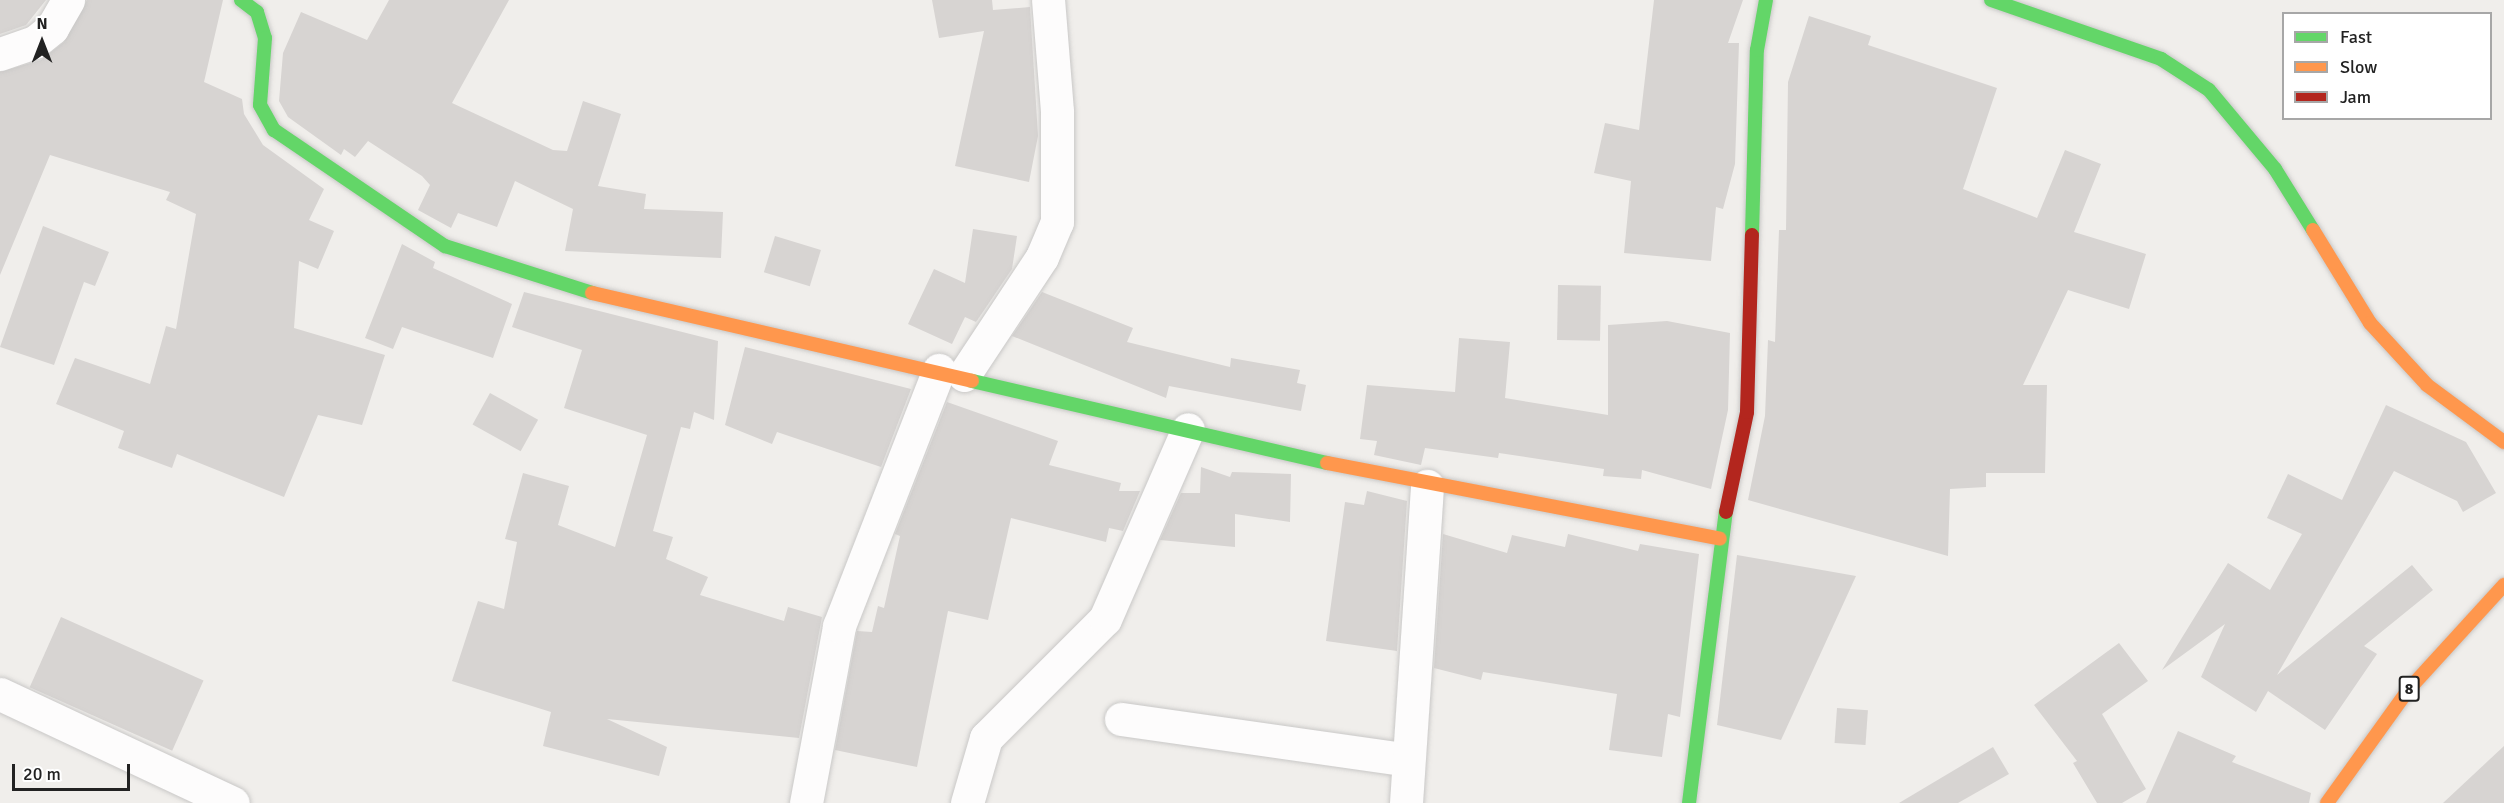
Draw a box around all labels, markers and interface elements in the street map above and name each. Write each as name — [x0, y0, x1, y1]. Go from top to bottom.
north arrow — [12, 12, 72, 72]
legend — [2282, 12, 2492, 120]
text: N — [36, 14, 48, 34]
text: Fast — [2340, 26, 2372, 48]
text: Slow — [2340, 56, 2377, 78]
text: Jam — [2340, 86, 2371, 108]
road number: 8 — [2398, 676, 2420, 702]
scale bar — [15, 752, 134, 790]
text: 20 m — [23, 763, 61, 785]

